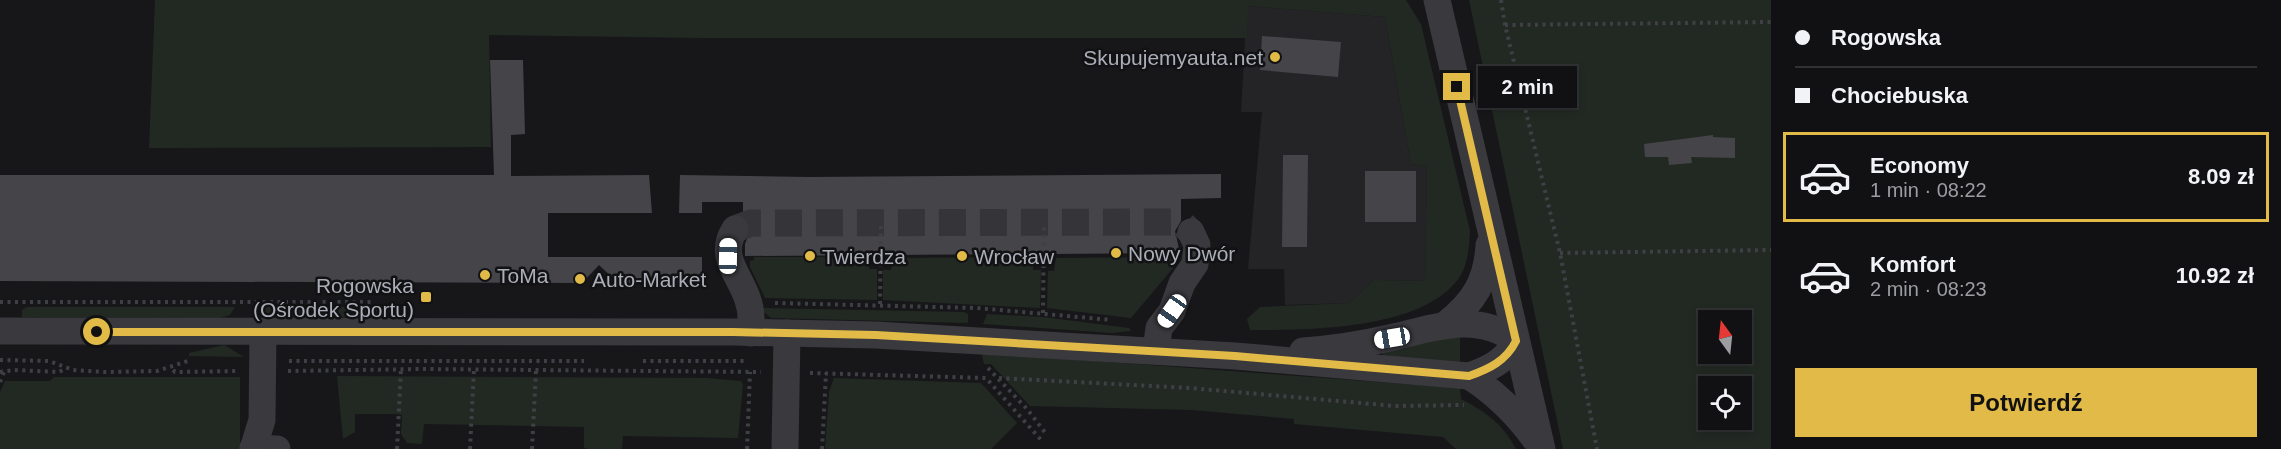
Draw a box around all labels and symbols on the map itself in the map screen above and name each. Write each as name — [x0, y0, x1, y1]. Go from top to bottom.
place label: Skupujemyauta.net — [1083, 46, 1263, 69]
marker: Skupujemyauta.net — [1268, 50, 1282, 64]
callout: 2 min — [1478, 66, 1577, 108]
route end — [1443, 73, 1470, 100]
car — [719, 238, 737, 274]
place label: Nowy Dwór — [1128, 242, 1235, 265]
place label: Twierdza — [822, 245, 906, 268]
place label: Wrocław — [974, 245, 1055, 268]
marker: Nowy Dwór — [1109, 246, 1123, 260]
marker: Twierdza — [803, 249, 817, 263]
marker: Wrocław — [955, 249, 969, 263]
place label: ToMa — [497, 264, 549, 287]
marker: ToMa — [478, 268, 492, 282]
place label: Auto-Market — [592, 268, 707, 291]
marker: Auto-Market — [573, 272, 587, 286]
place label: Rogowska (Ośrodek Sportu) — [253, 274, 414, 321]
marker: Rogowska (Ośrodek Sportu) — [419, 290, 433, 304]
car — [1154, 291, 1190, 331]
north arrow — [1698, 310, 1752, 364]
route start — [83, 318, 110, 345]
car — [1373, 326, 1411, 350]

